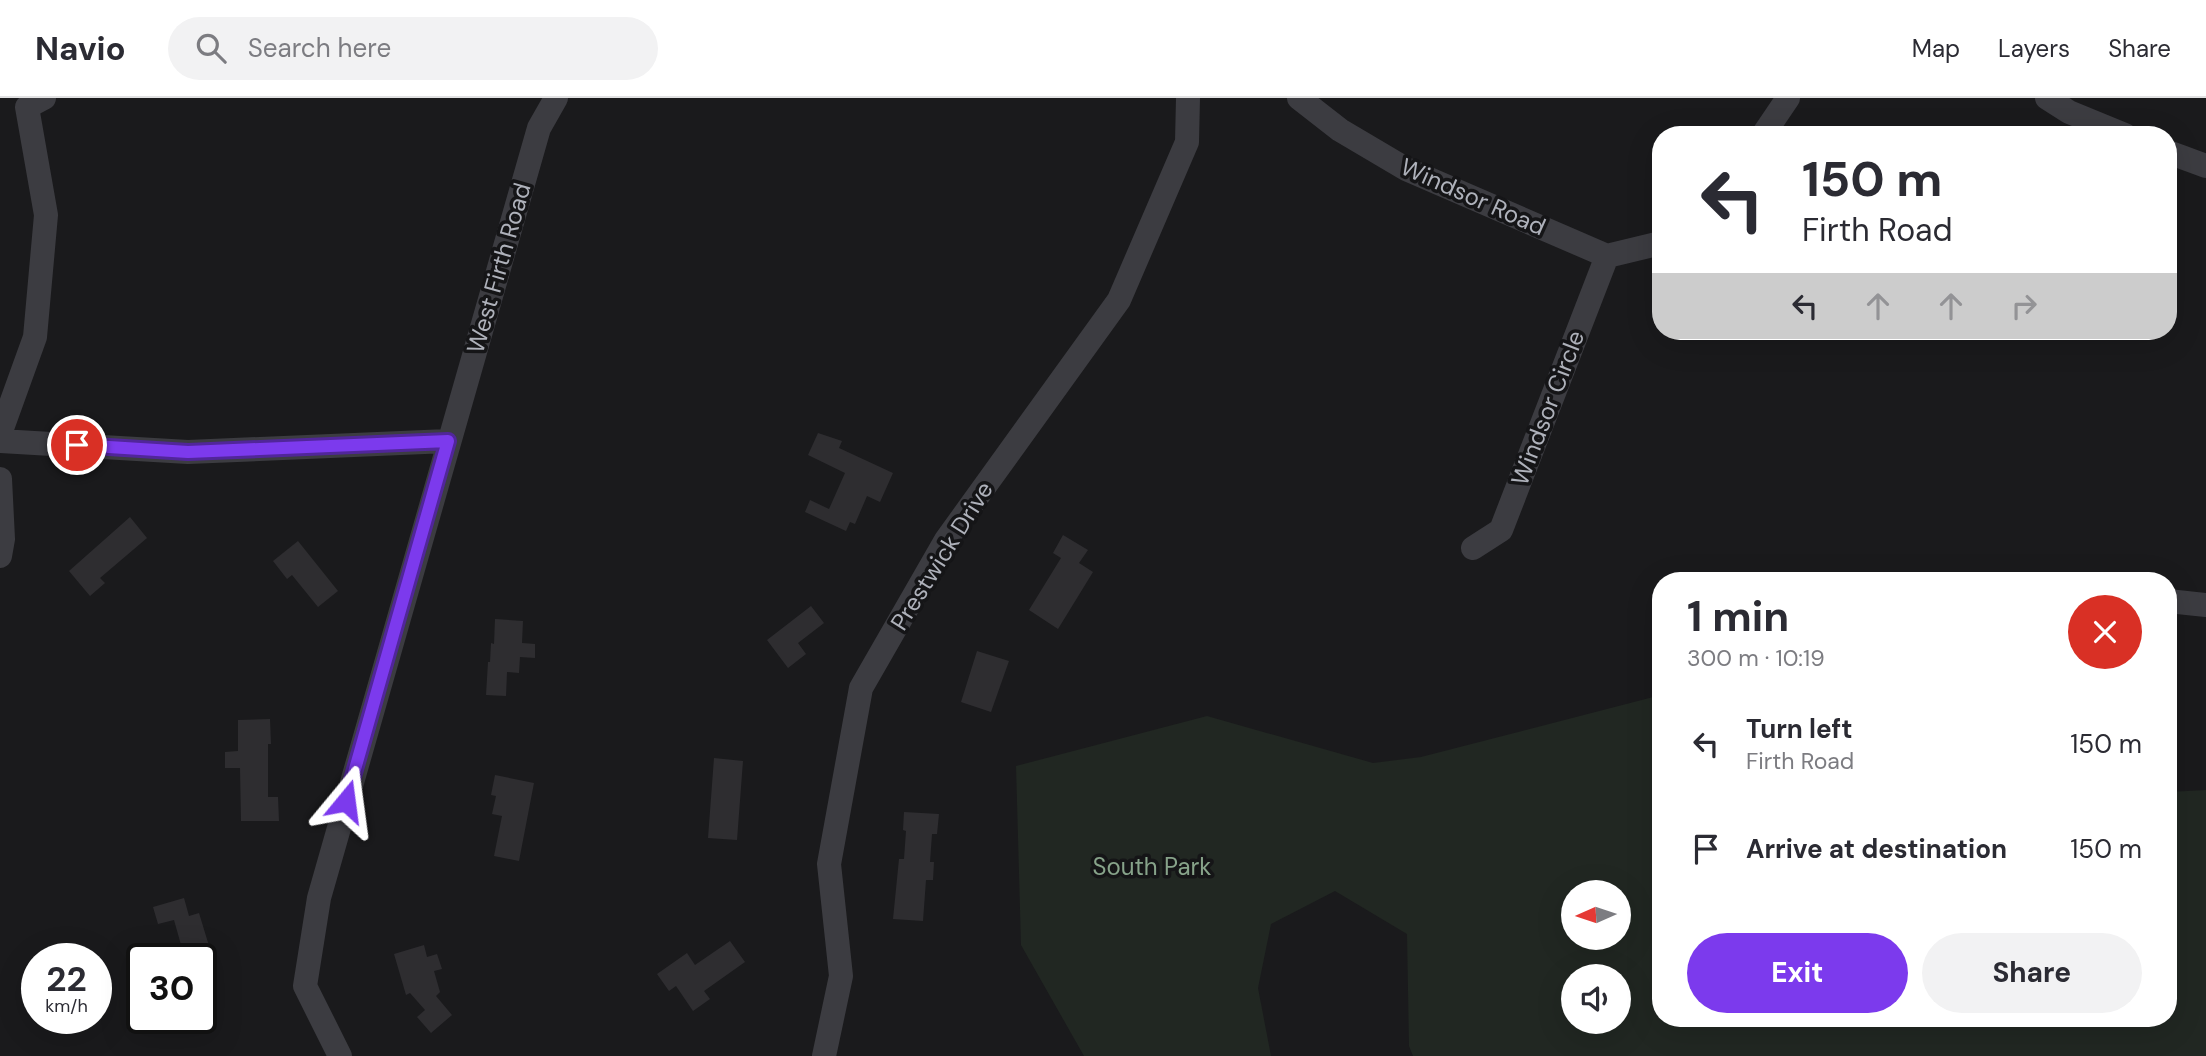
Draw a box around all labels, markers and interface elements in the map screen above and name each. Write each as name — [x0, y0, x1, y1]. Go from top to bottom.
search box — [168, 17, 658, 80]
text: Navio — [35, 27, 126, 70]
icon: search — [192, 29, 230, 67]
text: Search here — [248, 31, 391, 65]
text: Map — [1912, 33, 1960, 64]
text: Layers — [1998, 33, 2070, 64]
text: Share — [2108, 33, 2171, 64]
text: 150 m — [1802, 147, 1942, 211]
street label: Windsor Road — [1396, 151, 1550, 242]
icon: left — [1687, 154, 1778, 245]
street label: West Firth Road — [459, 179, 538, 357]
text: Firth Road — [1802, 209, 1953, 251]
icon: left — [1786, 287, 1824, 325]
icon: ahead — [1859, 287, 1897, 325]
icon: ahead — [1932, 287, 1970, 325]
icon: right — [2005, 287, 2043, 325]
street label: Windsor Circle — [1504, 326, 1591, 490]
pin — [47, 415, 107, 475]
icon: arrive — [58, 426, 96, 464]
street label: Prestwick Drive — [883, 475, 1000, 636]
text: 1 min — [1687, 589, 1789, 644]
button: close — [2068, 595, 2142, 669]
text: 300 m · 10:19 — [1687, 643, 1825, 673]
text: Turn left — [1746, 712, 1853, 746]
icon: left — [1687, 725, 1725, 763]
text: 150 m — [2070, 727, 2142, 761]
text: Firth Road — [1746, 746, 1854, 776]
position arrow — [309, 764, 383, 838]
icon: arrive — [1687, 830, 1725, 868]
text: Arrive at destination — [1746, 832, 2007, 866]
text: 150 m — [2070, 832, 2142, 866]
park label: South Park — [1093, 851, 1211, 882]
north arrow — [1561, 880, 1631, 950]
map controls — [1561, 880, 1631, 1034]
button: Exit — [1687, 933, 1908, 1013]
button: Share — [1922, 933, 2142, 1013]
speed limit sign: 30 — [126, 943, 217, 1034]
text: 22 — [46, 956, 87, 1002]
button: sound — [1561, 964, 1631, 1034]
text: km/h — [45, 994, 88, 1018]

